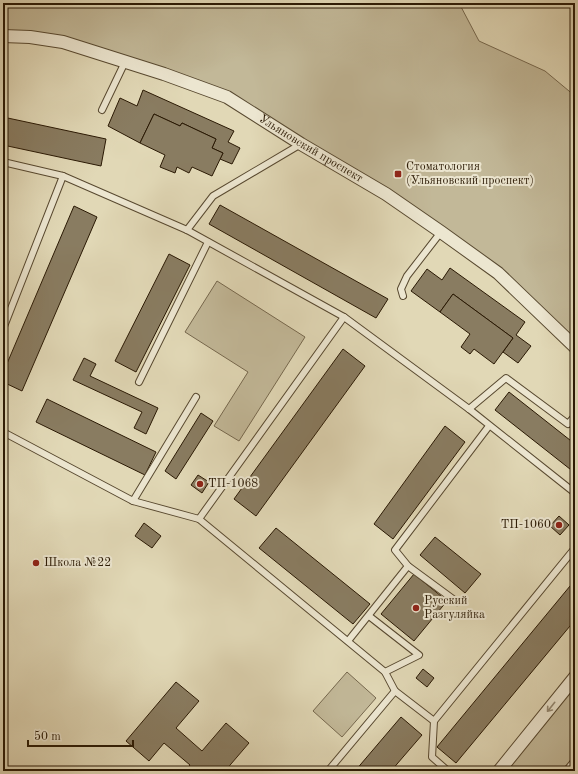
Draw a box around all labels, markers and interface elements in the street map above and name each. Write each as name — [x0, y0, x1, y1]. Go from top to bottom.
street label: Ульяновский проспект — [257, 113, 365, 185]
place label: Стоматология (Ульяновский проспект) — [406, 161, 534, 187]
marker: Стоматология (Ульяновский проспект) — [393, 169, 403, 179]
place label: ТП-1068 — [208, 478, 258, 490]
marker: ТП-1068 — [195, 479, 205, 489]
place label: ТП-1060 — [501, 519, 551, 531]
marker: ТП-1060 — [554, 520, 564, 530]
place label: Школа №22 — [44, 557, 111, 569]
marker: Школа №22 — [31, 558, 41, 568]
place label: Русский Разгуляйка — [424, 595, 485, 621]
marker: Русский Разгуляйка — [411, 603, 421, 613]
one-way arrow — [546, 702, 555, 713]
scale bar — [28, 722, 133, 748]
text: 50 m — [34, 730, 61, 743]

